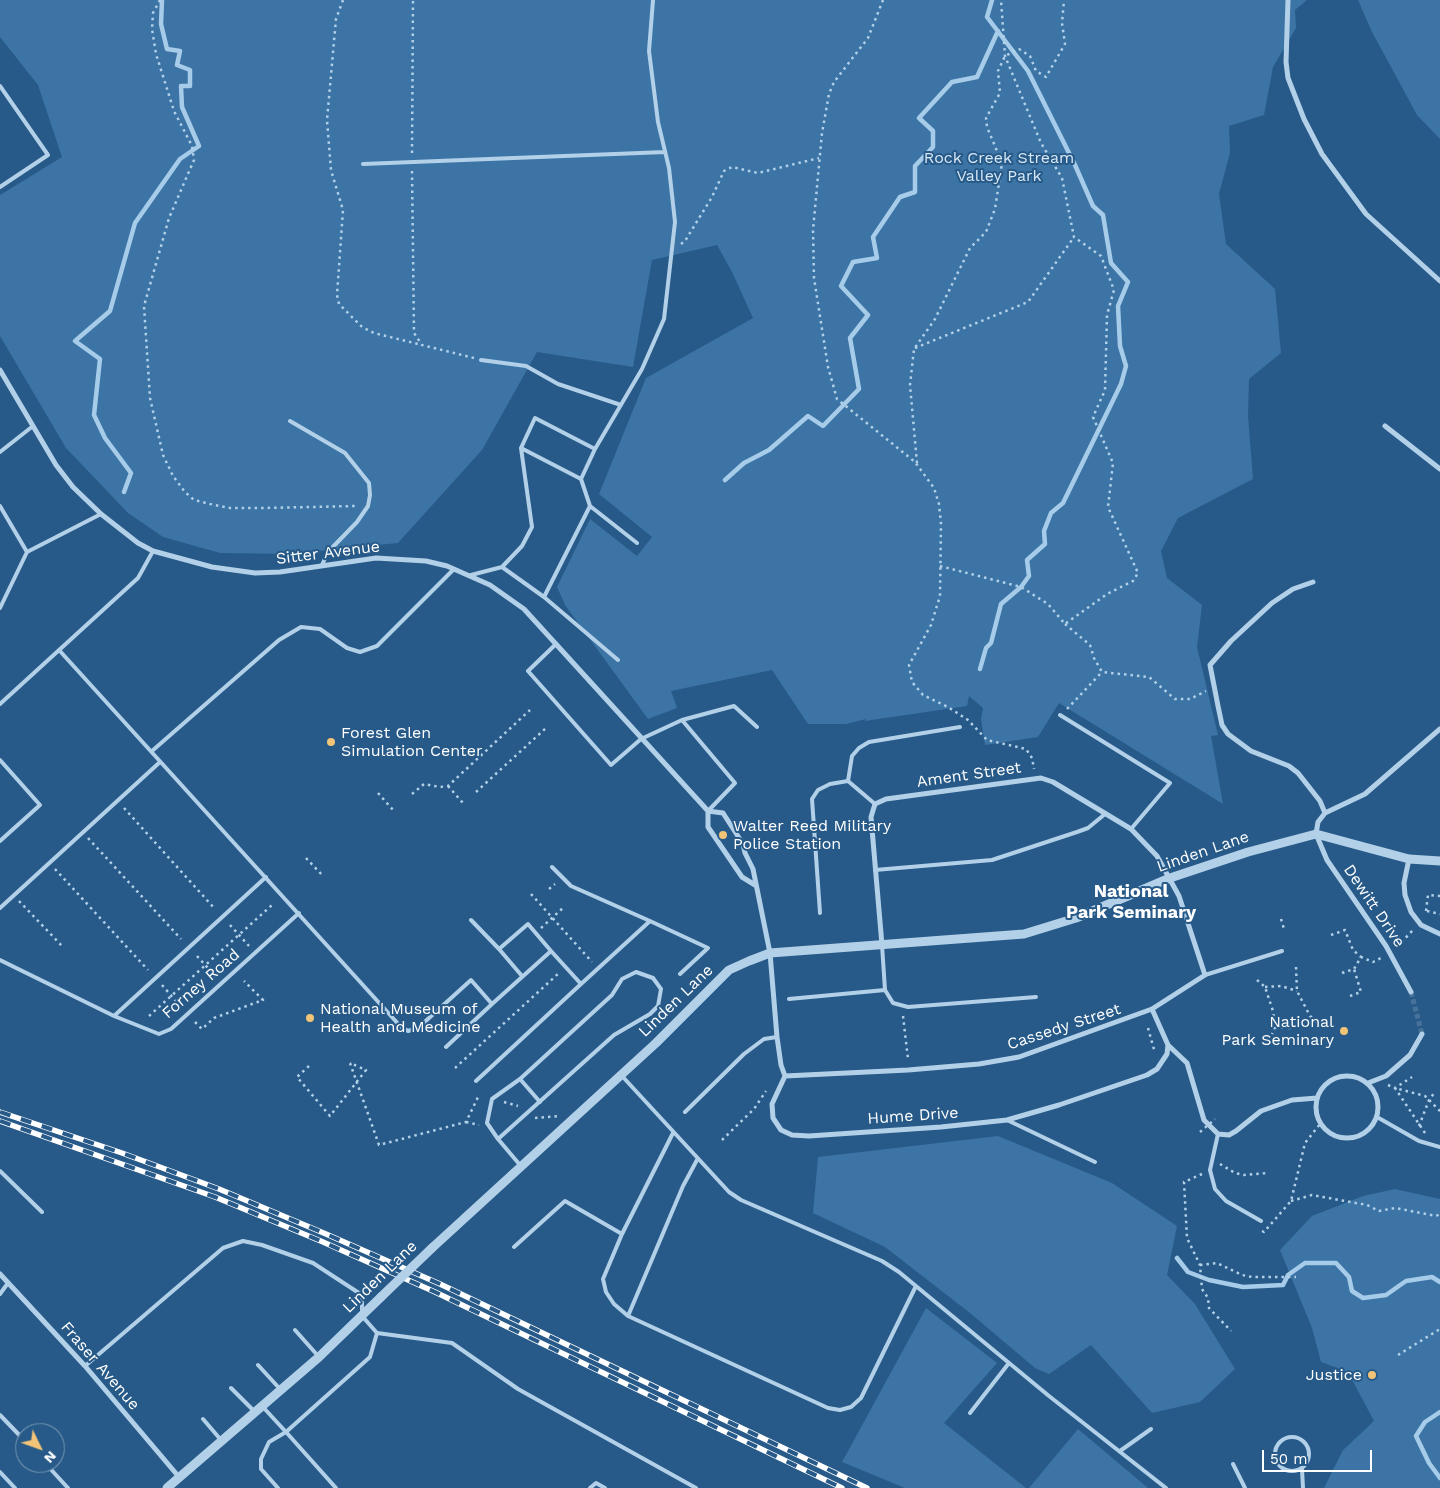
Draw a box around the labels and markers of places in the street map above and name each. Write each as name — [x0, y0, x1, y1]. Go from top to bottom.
place label: Forest Glen Simulation Center — [341, 723, 483, 761]
marker: Forest Glen Simulation Center — [325, 736, 337, 748]
place label: Walter Reed Military Police Station — [733, 816, 891, 854]
marker: Walter Reed Military Police Station — [717, 829, 729, 841]
place label: National Museum of Health and Medicine — [320, 999, 480, 1037]
marker: National Museum of Health and Medicine — [304, 1012, 316, 1024]
place label: National Park Seminary — [1221, 1012, 1334, 1050]
marker: National Park Seminary — [1338, 1025, 1350, 1037]
place label: Justice — [1306, 1365, 1362, 1385]
marker: Justice — [1366, 1369, 1378, 1381]

